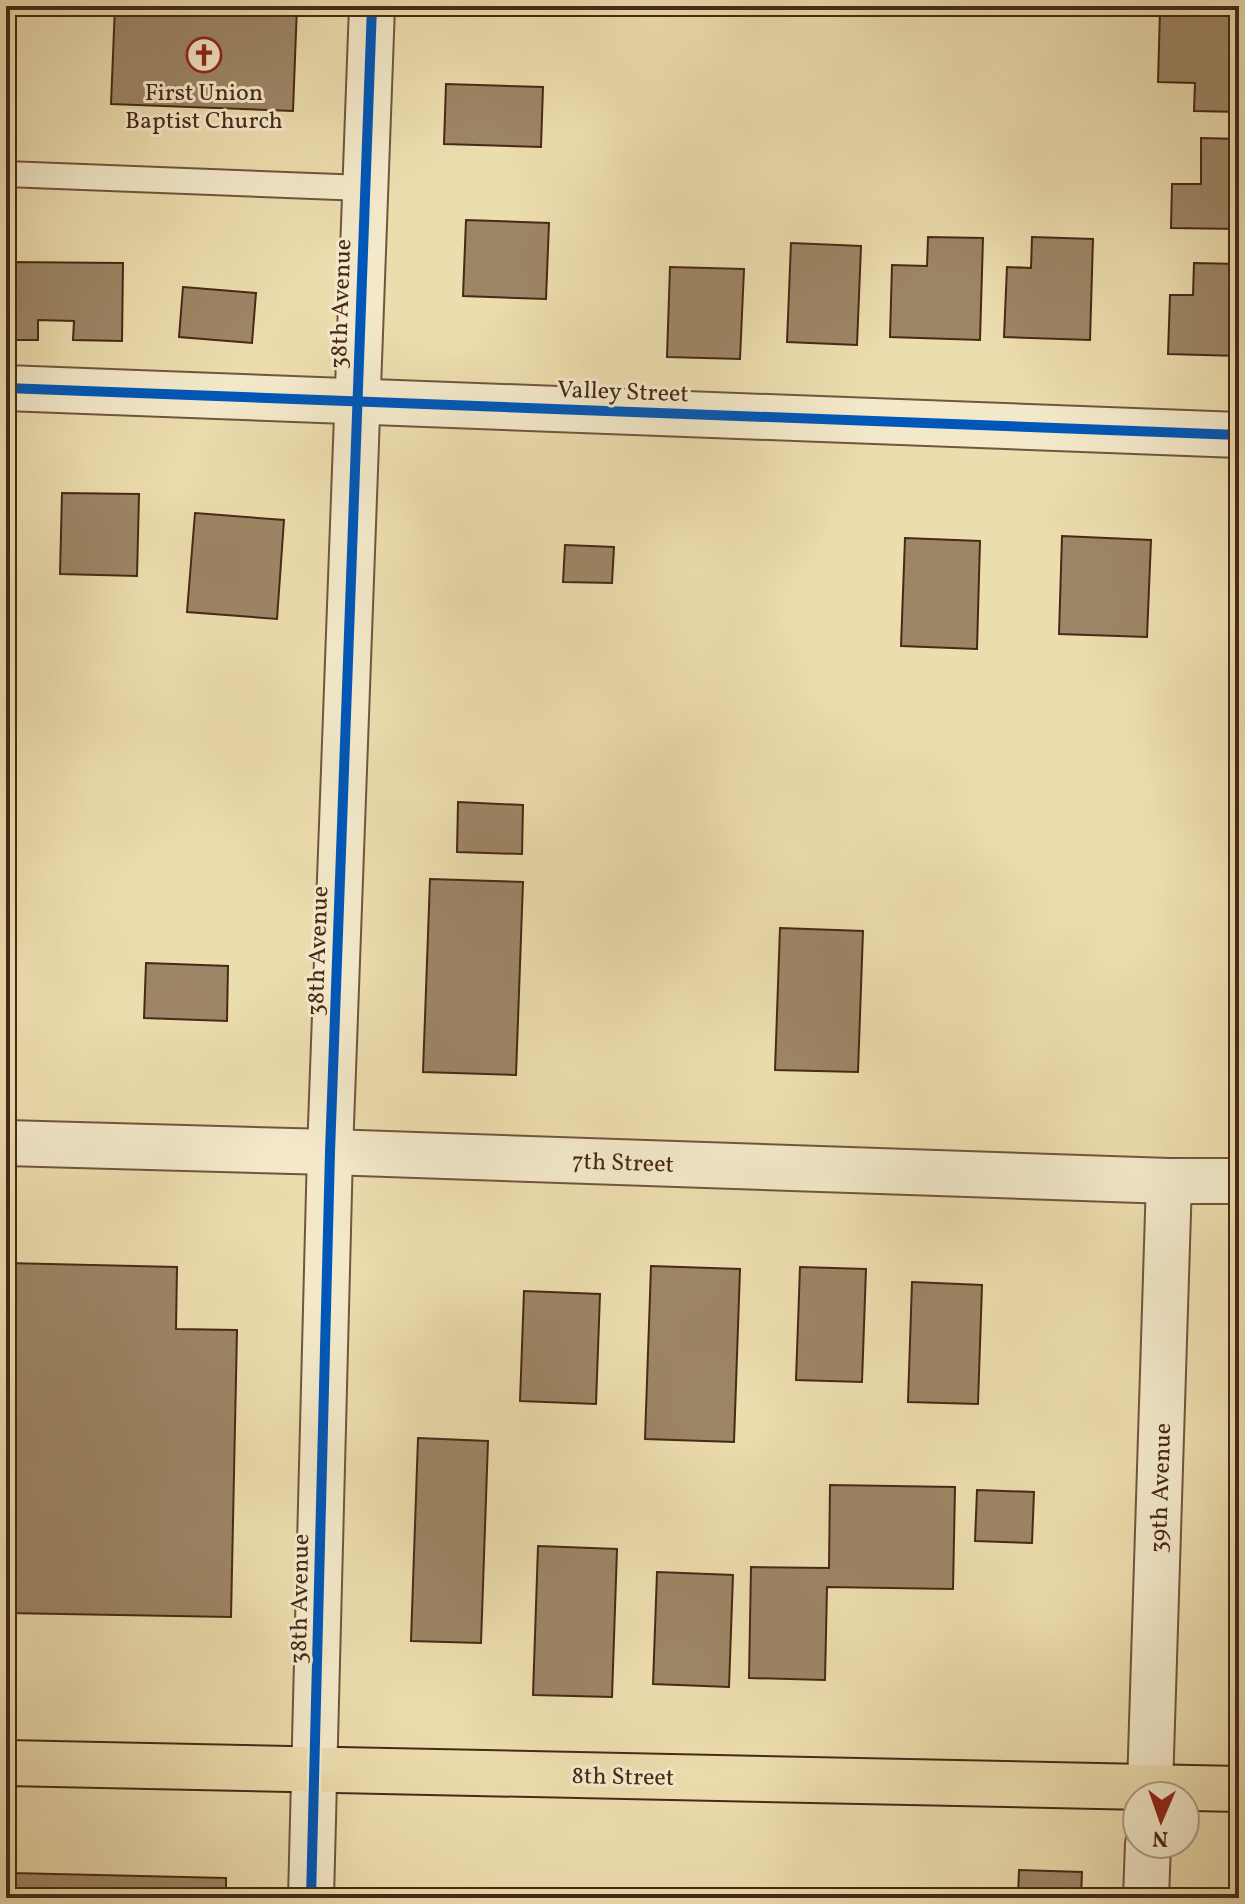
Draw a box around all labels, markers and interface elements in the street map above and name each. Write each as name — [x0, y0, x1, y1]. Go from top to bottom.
church icon: First Union Baptist Church — [185, 36, 223, 74]
place label: First Union Baptist Church — [125, 77, 283, 139]
street label: 38th Avenue — [323, 238, 361, 370]
street label: Valley Street — [557, 374, 689, 412]
street label: 38th Avenue — [300, 885, 338, 1017]
street label: 7th Street — [571, 1145, 675, 1183]
street label: 39th Avenue — [1143, 1422, 1181, 1554]
street label: 38th Avenue — [283, 1533, 319, 1665]
street label: 8th Street — [571, 1760, 675, 1796]
north arrow — [1121, 1780, 1201, 1860]
text: N — [1152, 1822, 1169, 1853]

